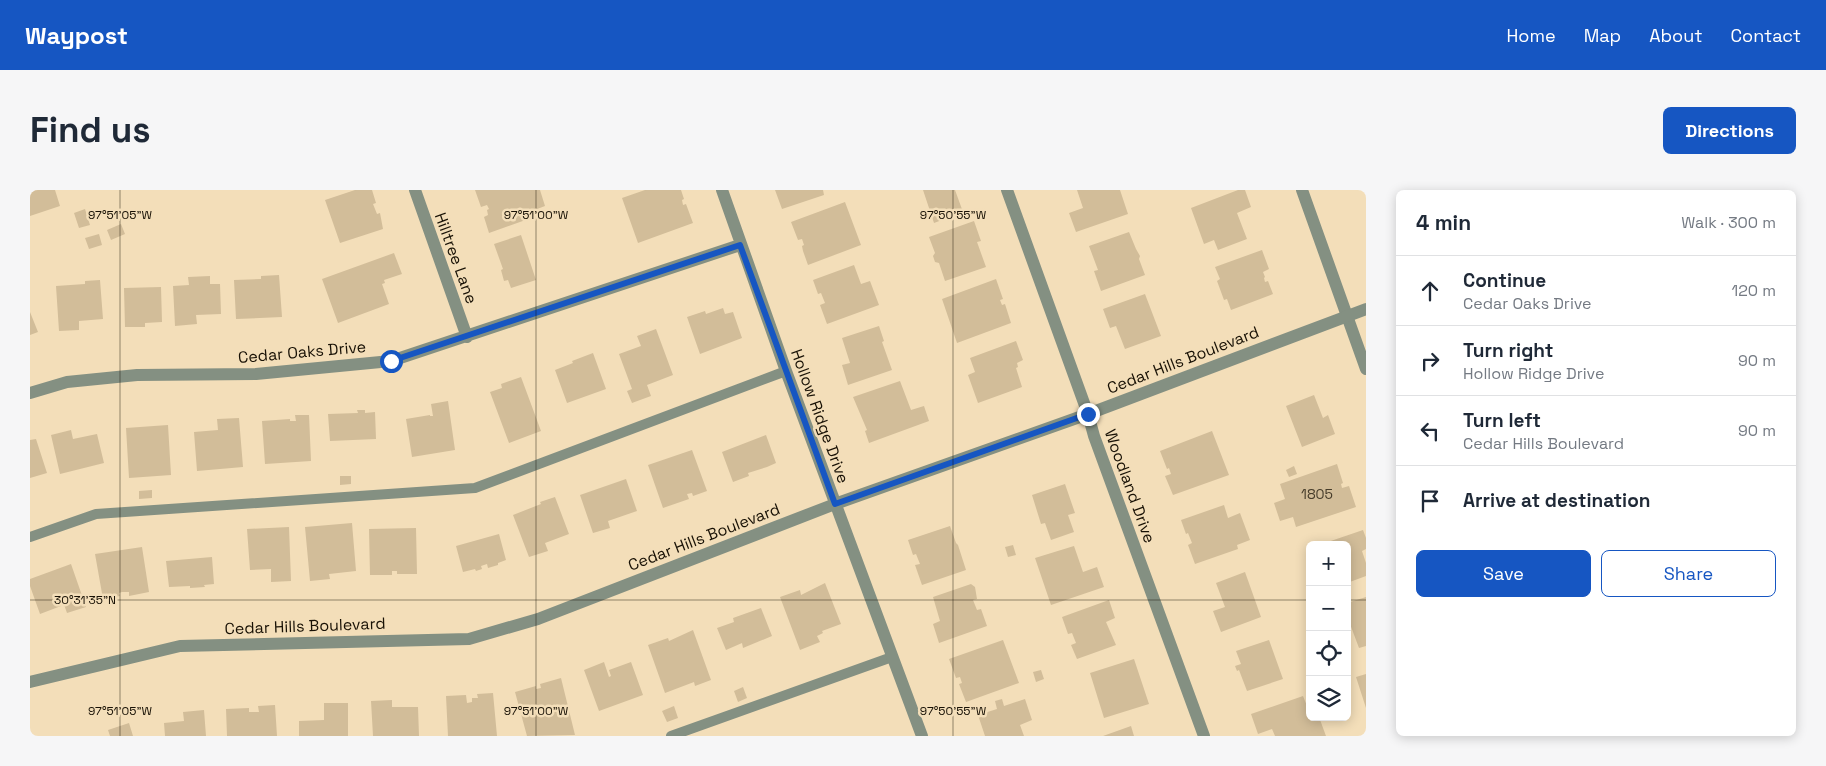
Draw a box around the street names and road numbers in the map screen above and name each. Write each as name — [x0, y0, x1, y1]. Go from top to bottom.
street label: Hilltree Lane — [430, 209, 482, 307]
street label: Cedar Hills Boulevard — [1104, 321, 1262, 399]
street label: Cedar Oaks Drive — [237, 336, 367, 368]
street label: Hollow Ridge Drive — [786, 346, 854, 486]
street label: Woodland Drive — [1100, 426, 1160, 546]
street label: Cedar Hills Boulevard — [625, 498, 783, 576]
street label: Cedar Hills Boulevard — [224, 613, 386, 639]

